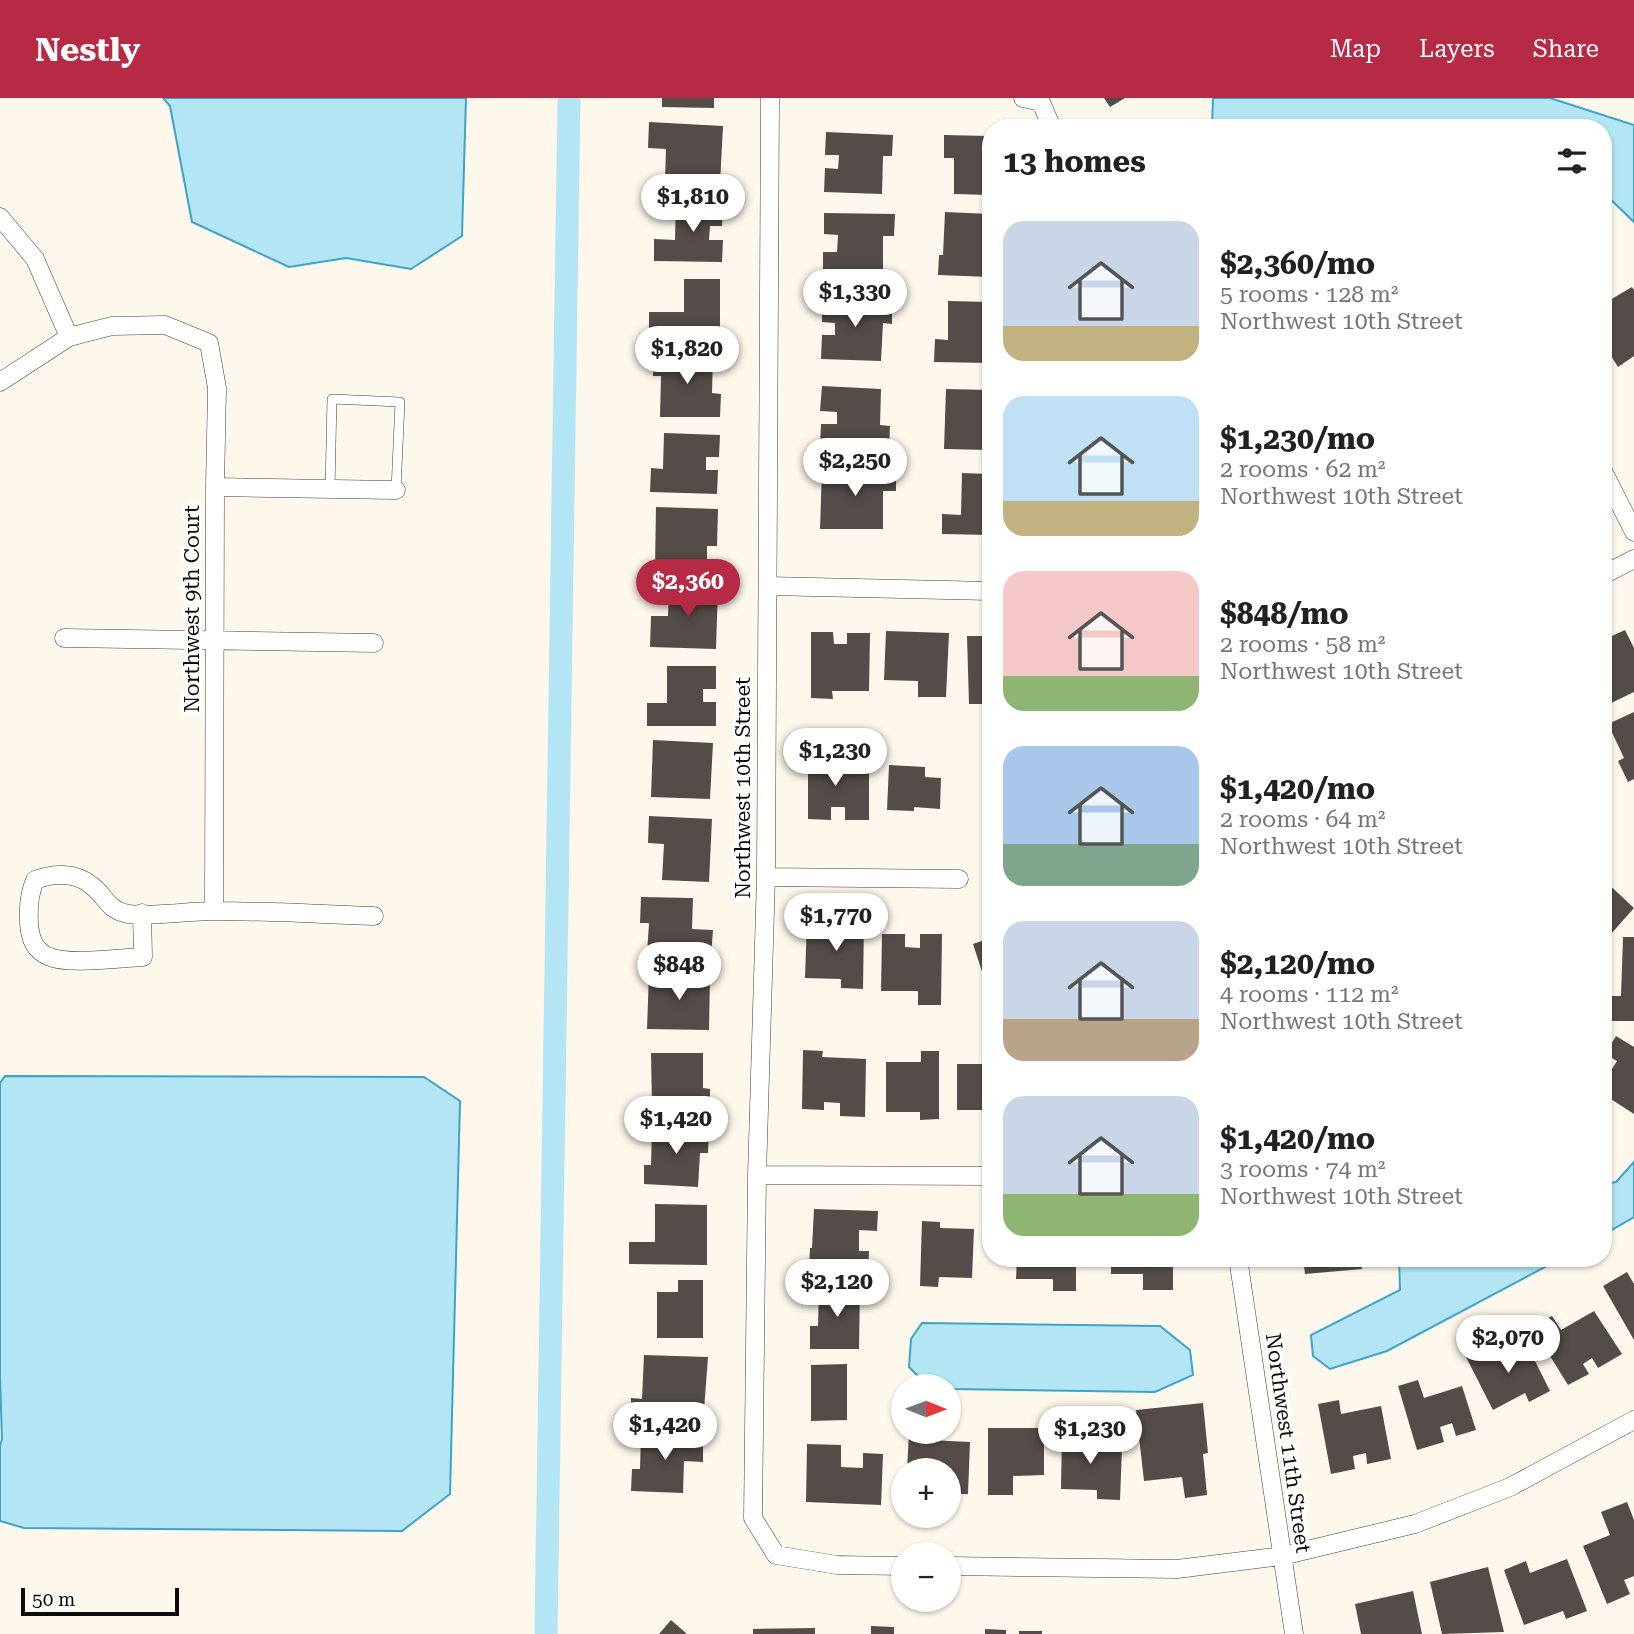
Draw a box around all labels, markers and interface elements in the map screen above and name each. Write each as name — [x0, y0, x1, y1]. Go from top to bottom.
text: Nestly — [35, 30, 140, 69]
text: Map — [1330, 35, 1381, 63]
text: Layers — [1419, 35, 1495, 63]
text: Share — [1533, 35, 1599, 63]
icon: filters — [1553, 142, 1591, 180]
text: 13 homes — [1003, 144, 1146, 179]
pin: $1,810 — [636, 174, 750, 234]
text: $1,810 — [657, 183, 729, 210]
text: $2,360/mo — [1220, 246, 1375, 281]
icon: home — [1059, 249, 1143, 333]
pin: $1,330 — [798, 270, 912, 329]
text: $1,330 — [819, 278, 891, 305]
text: 5 rooms · 128 m² — [1220, 281, 1398, 308]
text: Northwest 10th Street — [1220, 308, 1463, 335]
pin: $1,820 — [630, 327, 744, 386]
text: $1,820 — [651, 335, 723, 362]
text: $1,230/mo — [1220, 421, 1375, 456]
icon: home — [1059, 424, 1143, 508]
pin: $2,250 — [798, 438, 912, 498]
text: $2,250 — [819, 447, 891, 474]
text: 2 rooms · 62 m² — [1220, 456, 1386, 483]
text: Northwest 10th Street — [1220, 483, 1463, 510]
street label: Northwest 9th Court — [180, 505, 204, 713]
pin: $2,360 — [631, 560, 745, 619]
text: $2,360 — [652, 568, 724, 595]
text: $848/mo — [1220, 596, 1349, 631]
icon: home — [1059, 599, 1143, 683]
text: 2 rooms · 58 m² — [1220, 631, 1386, 658]
text: Northwest 10th Street — [1220, 658, 1463, 685]
street label: Northwest 10th Street — [731, 677, 755, 899]
pin: $1,230 — [778, 728, 892, 788]
text: $1,230 — [799, 737, 871, 764]
text: $1,420/mo — [1220, 771, 1375, 806]
icon: home — [1059, 774, 1143, 858]
text: 2 rooms · 64 m² — [1220, 806, 1386, 833]
text: Northwest 10th Street — [1220, 833, 1463, 860]
pin: $1,770 — [779, 894, 893, 953]
text: $1,770 — [800, 902, 872, 929]
pin: $848 — [638, 942, 720, 1002]
text: $2,120/mo — [1220, 946, 1375, 981]
icon: home — [1059, 949, 1143, 1033]
text: $848 — [653, 951, 705, 978]
text: 4 rooms · 112 m² — [1220, 981, 1398, 1008]
text: Northwest 10th Street — [1220, 1008, 1463, 1035]
pin: $1,420 — [619, 1096, 733, 1156]
text: $1,420 — [640, 1105, 712, 1132]
text: $1,420/mo — [1220, 1121, 1375, 1156]
icon: home — [1059, 1124, 1143, 1208]
text: 3 rooms · 74 m² — [1220, 1156, 1386, 1183]
text: Northwest 10th Street — [1220, 1183, 1463, 1210]
pin: $2,120 — [780, 1260, 894, 1319]
text: $2,120 — [801, 1268, 873, 1295]
pin: $2,070 — [1451, 1316, 1565, 1375]
text: $2,070 — [1472, 1324, 1544, 1351]
street label: Northwest 11th Street — [1261, 1332, 1315, 1555]
north arrow — [891, 1374, 961, 1444]
map controls — [891, 1374, 961, 1612]
pin: $1,420 — [608, 1402, 722, 1462]
pin: $1,230 — [1033, 1406, 1147, 1466]
text: $1,420 — [629, 1411, 701, 1438]
text: $1,230 — [1054, 1415, 1126, 1442]
button: + — [891, 1458, 961, 1528]
button: − — [891, 1542, 961, 1612]
scale bar — [21, 1585, 178, 1617]
text: 50 m — [32, 1588, 75, 1611]

